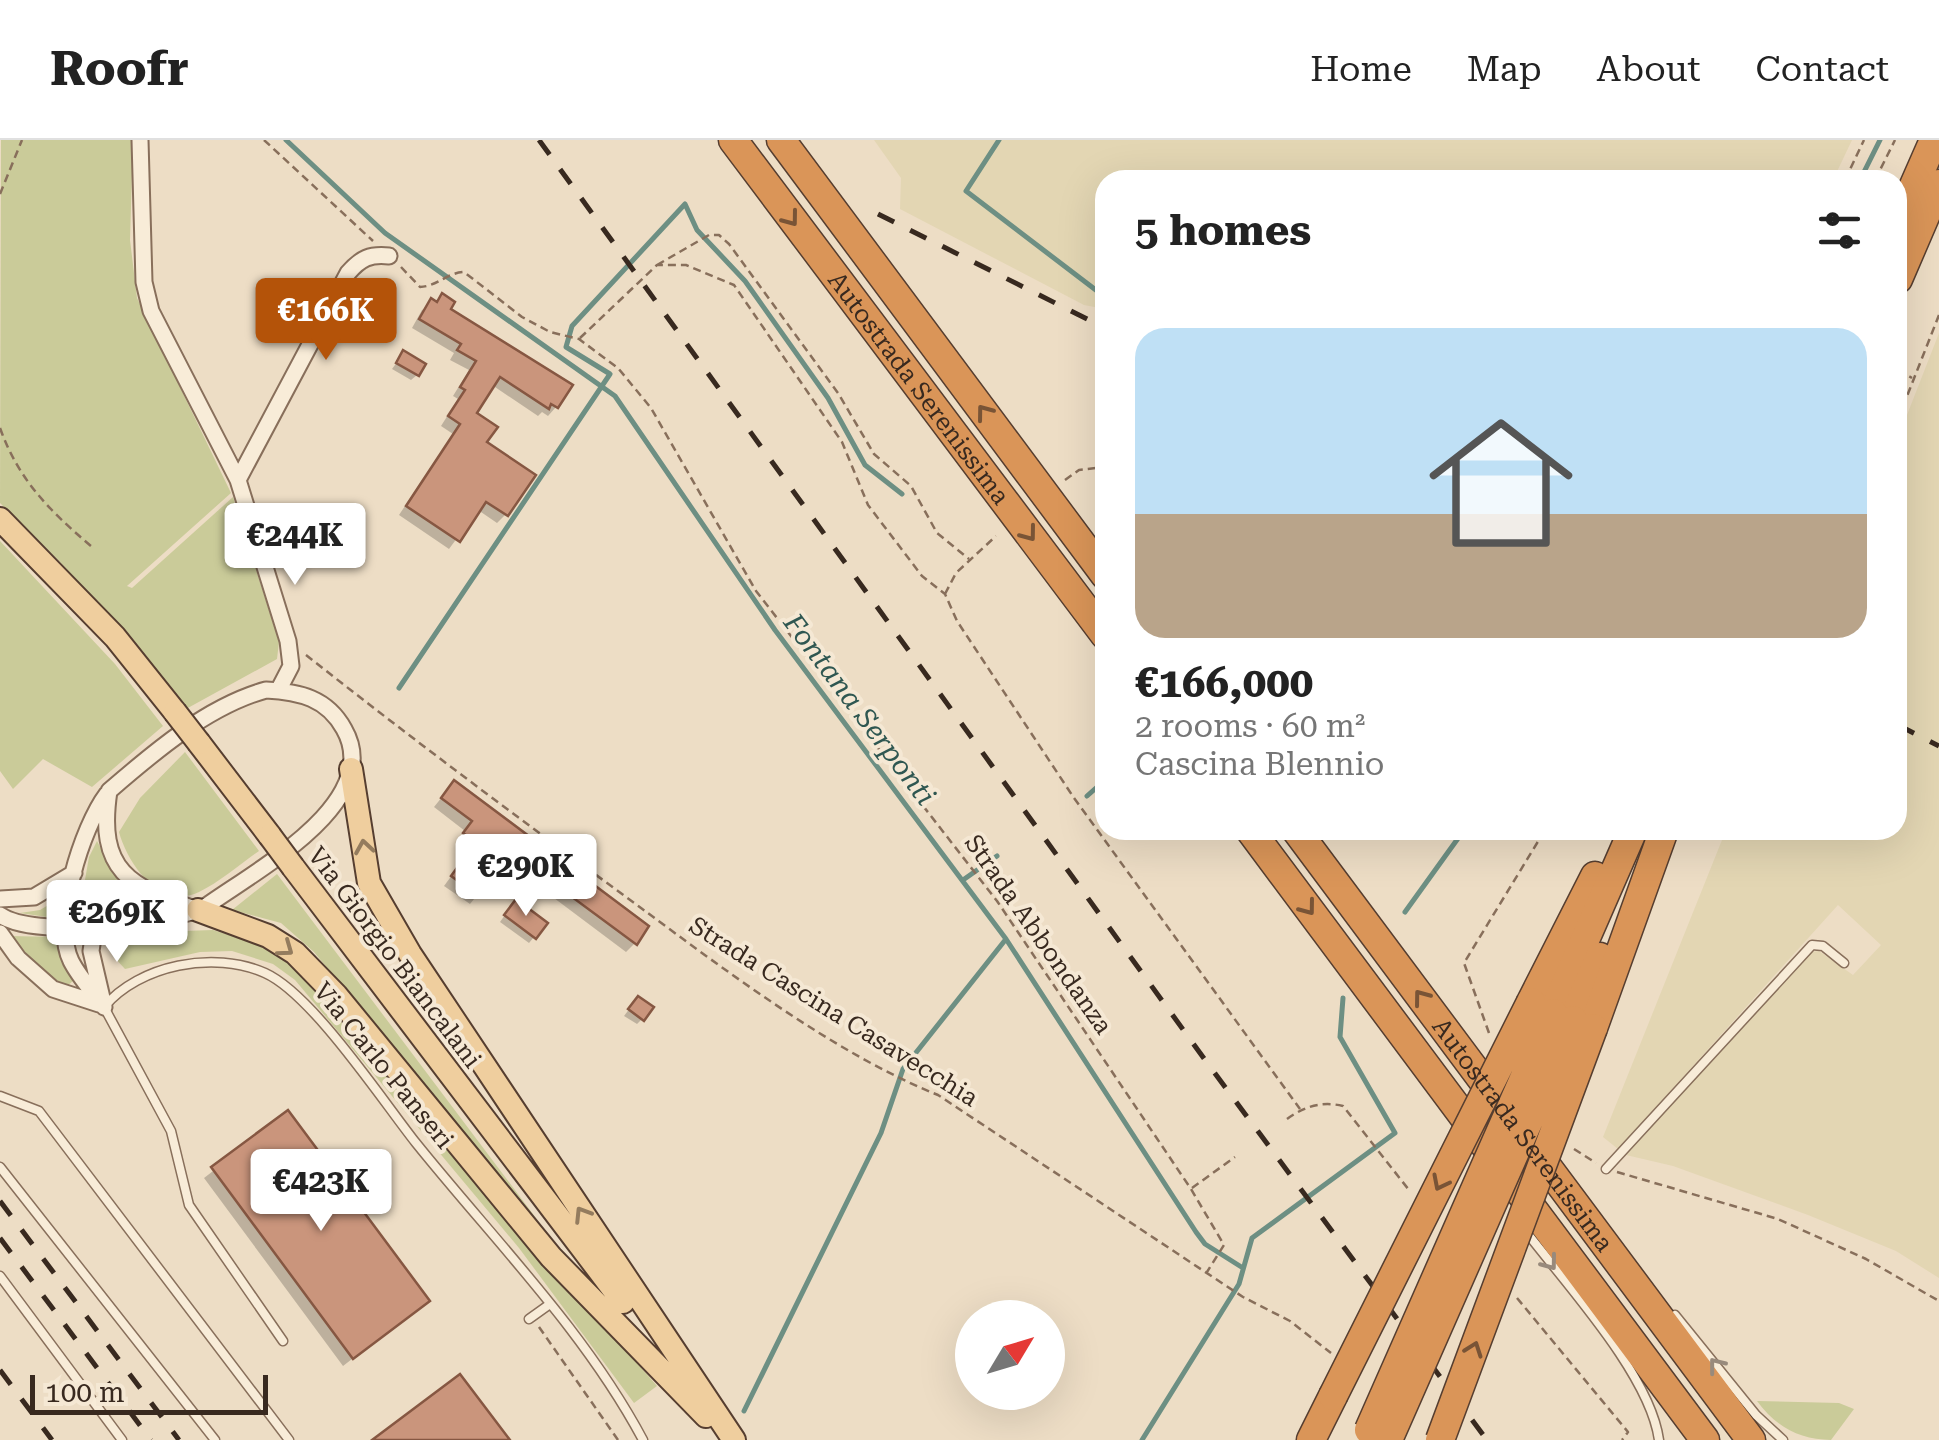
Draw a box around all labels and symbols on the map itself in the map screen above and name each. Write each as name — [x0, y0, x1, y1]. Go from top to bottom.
one-way arrow — [779, 208, 797, 226]
street label: Autostrada Serenissima — [822, 266, 1016, 510]
pin: €166K — [256, 278, 396, 363]
one-way arrow — [978, 405, 996, 423]
pin: €244K — [225, 503, 365, 588]
one-way arrow — [1018, 523, 1035, 541]
water label: Fontana Serponti — [776, 606, 942, 812]
street label: Strada Abbondanza — [959, 829, 1119, 1040]
pin: €290K — [456, 834, 596, 919]
one-way arrow — [354, 839, 375, 855]
street label: Via Giorgio Biancalani — [302, 841, 487, 1073]
pin: €269K — [47, 880, 187, 965]
one-way arrow — [1296, 897, 1313, 915]
street label: Strada Cascina Casavecchia — [684, 910, 984, 1113]
one-way arrow — [275, 937, 294, 955]
street label: Via Carlo Panseri — [308, 976, 459, 1154]
one-way arrow — [1416, 990, 1433, 1008]
street label: Autostrada Serenissima — [1426, 1013, 1619, 1258]
pin: €423K — [251, 1149, 391, 1234]
one-way arrow — [1432, 1173, 1452, 1191]
one-way arrow — [576, 1207, 595, 1225]
one-way arrow — [1538, 1252, 1555, 1270]
north arrow — [955, 1300, 1065, 1410]
one-way arrow — [1462, 1341, 1483, 1358]
one-way arrow — [1711, 1358, 1728, 1376]
scale bar — [30, 1370, 268, 1414]

